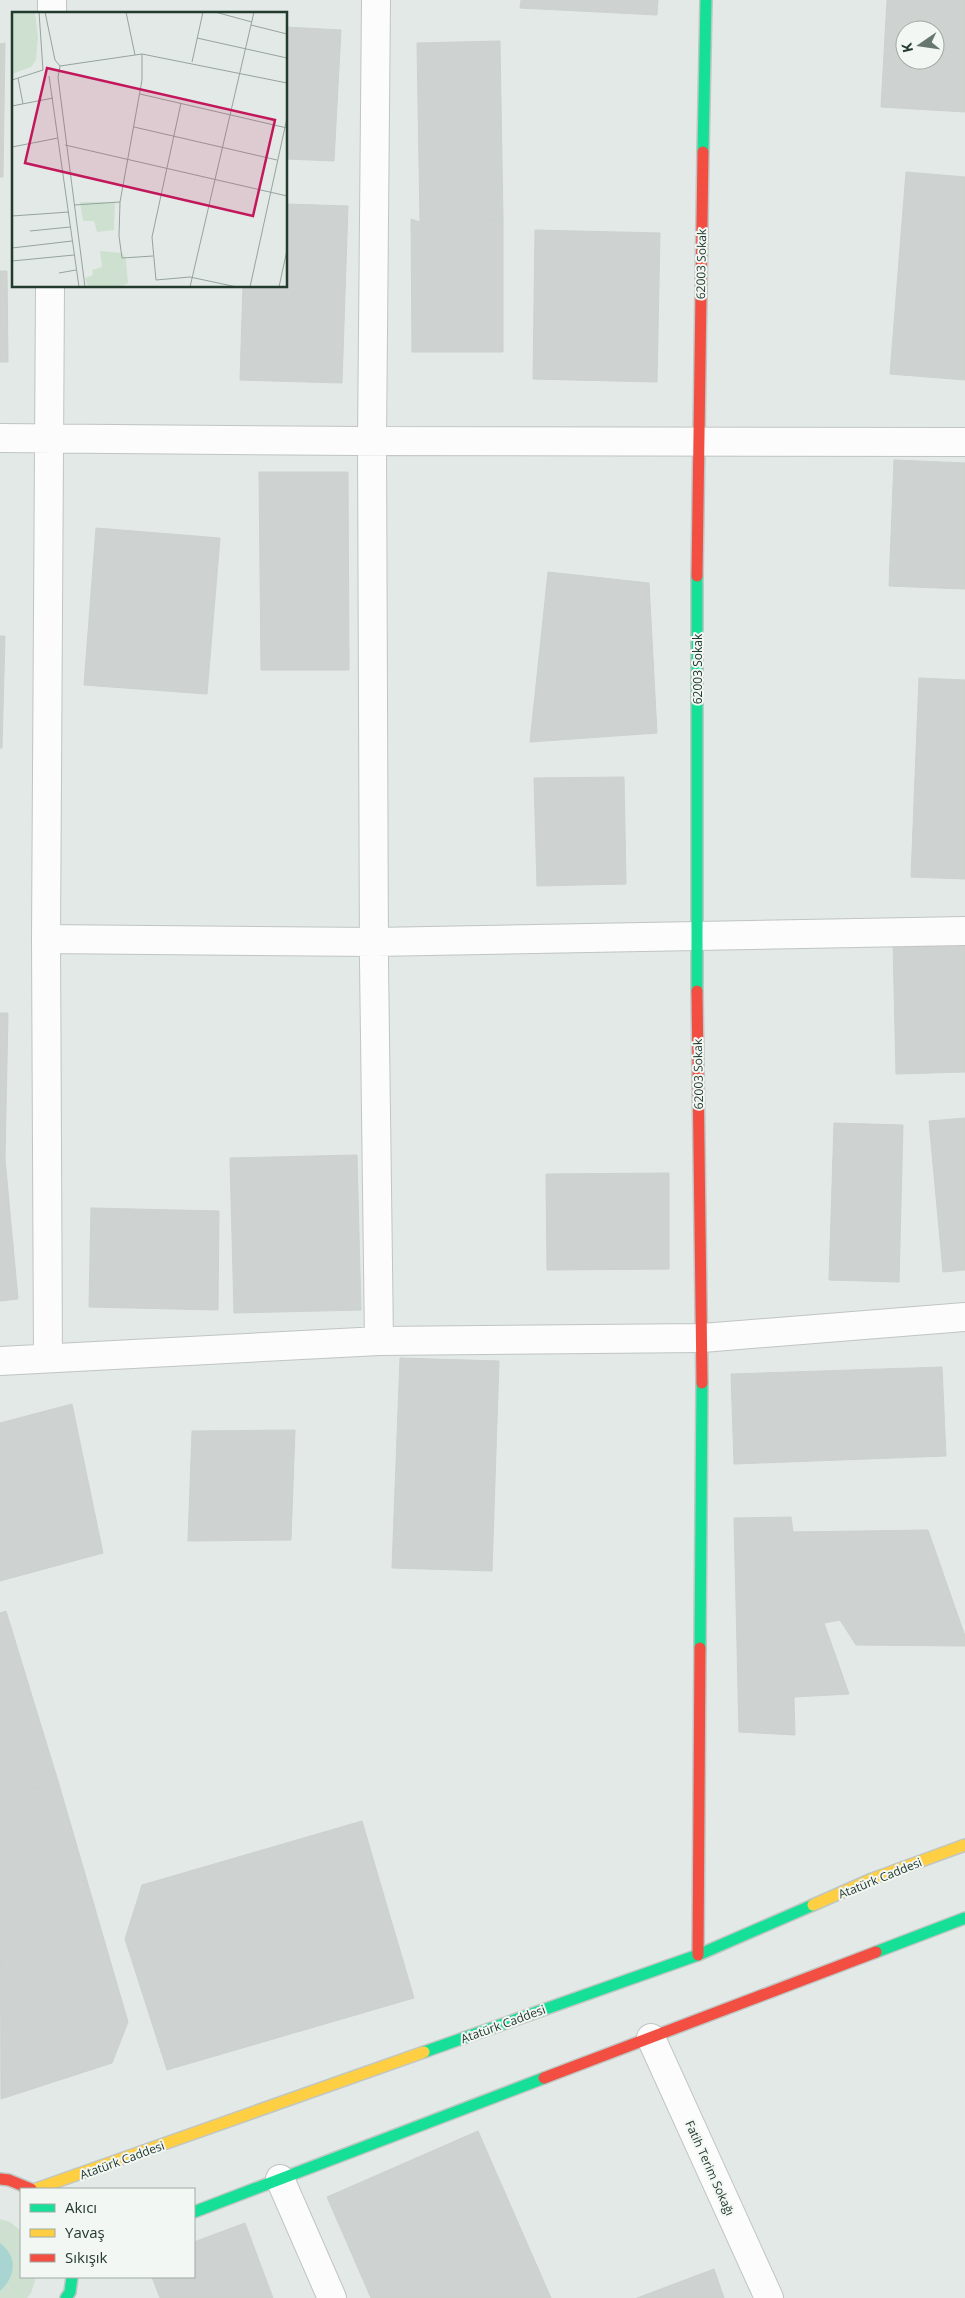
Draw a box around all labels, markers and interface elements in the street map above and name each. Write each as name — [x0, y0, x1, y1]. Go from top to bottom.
inset map — [12, 12, 288, 288]
north arrow — [895, 20, 945, 70]
text: K — [896, 41, 917, 55]
street label: 62003 Sokak — [692, 228, 710, 299]
street label: 62003 Sokak — [689, 633, 706, 704]
street label: 62003 Sokak — [689, 1038, 707, 1109]
street label: Atatürk Caddesi — [836, 1853, 924, 1903]
street label: Atatürk Caddesi — [458, 2001, 548, 2047]
street label: Fatih Terim Sokağı — [681, 2118, 739, 2218]
street label: Atatürk Caddesi — [77, 2137, 167, 2183]
legend — [20, 2188, 195, 2278]
text: Akıcı — [65, 2197, 97, 2217]
text: Yavaş — [65, 2222, 105, 2242]
text: Sıkışık — [65, 2247, 108, 2267]

